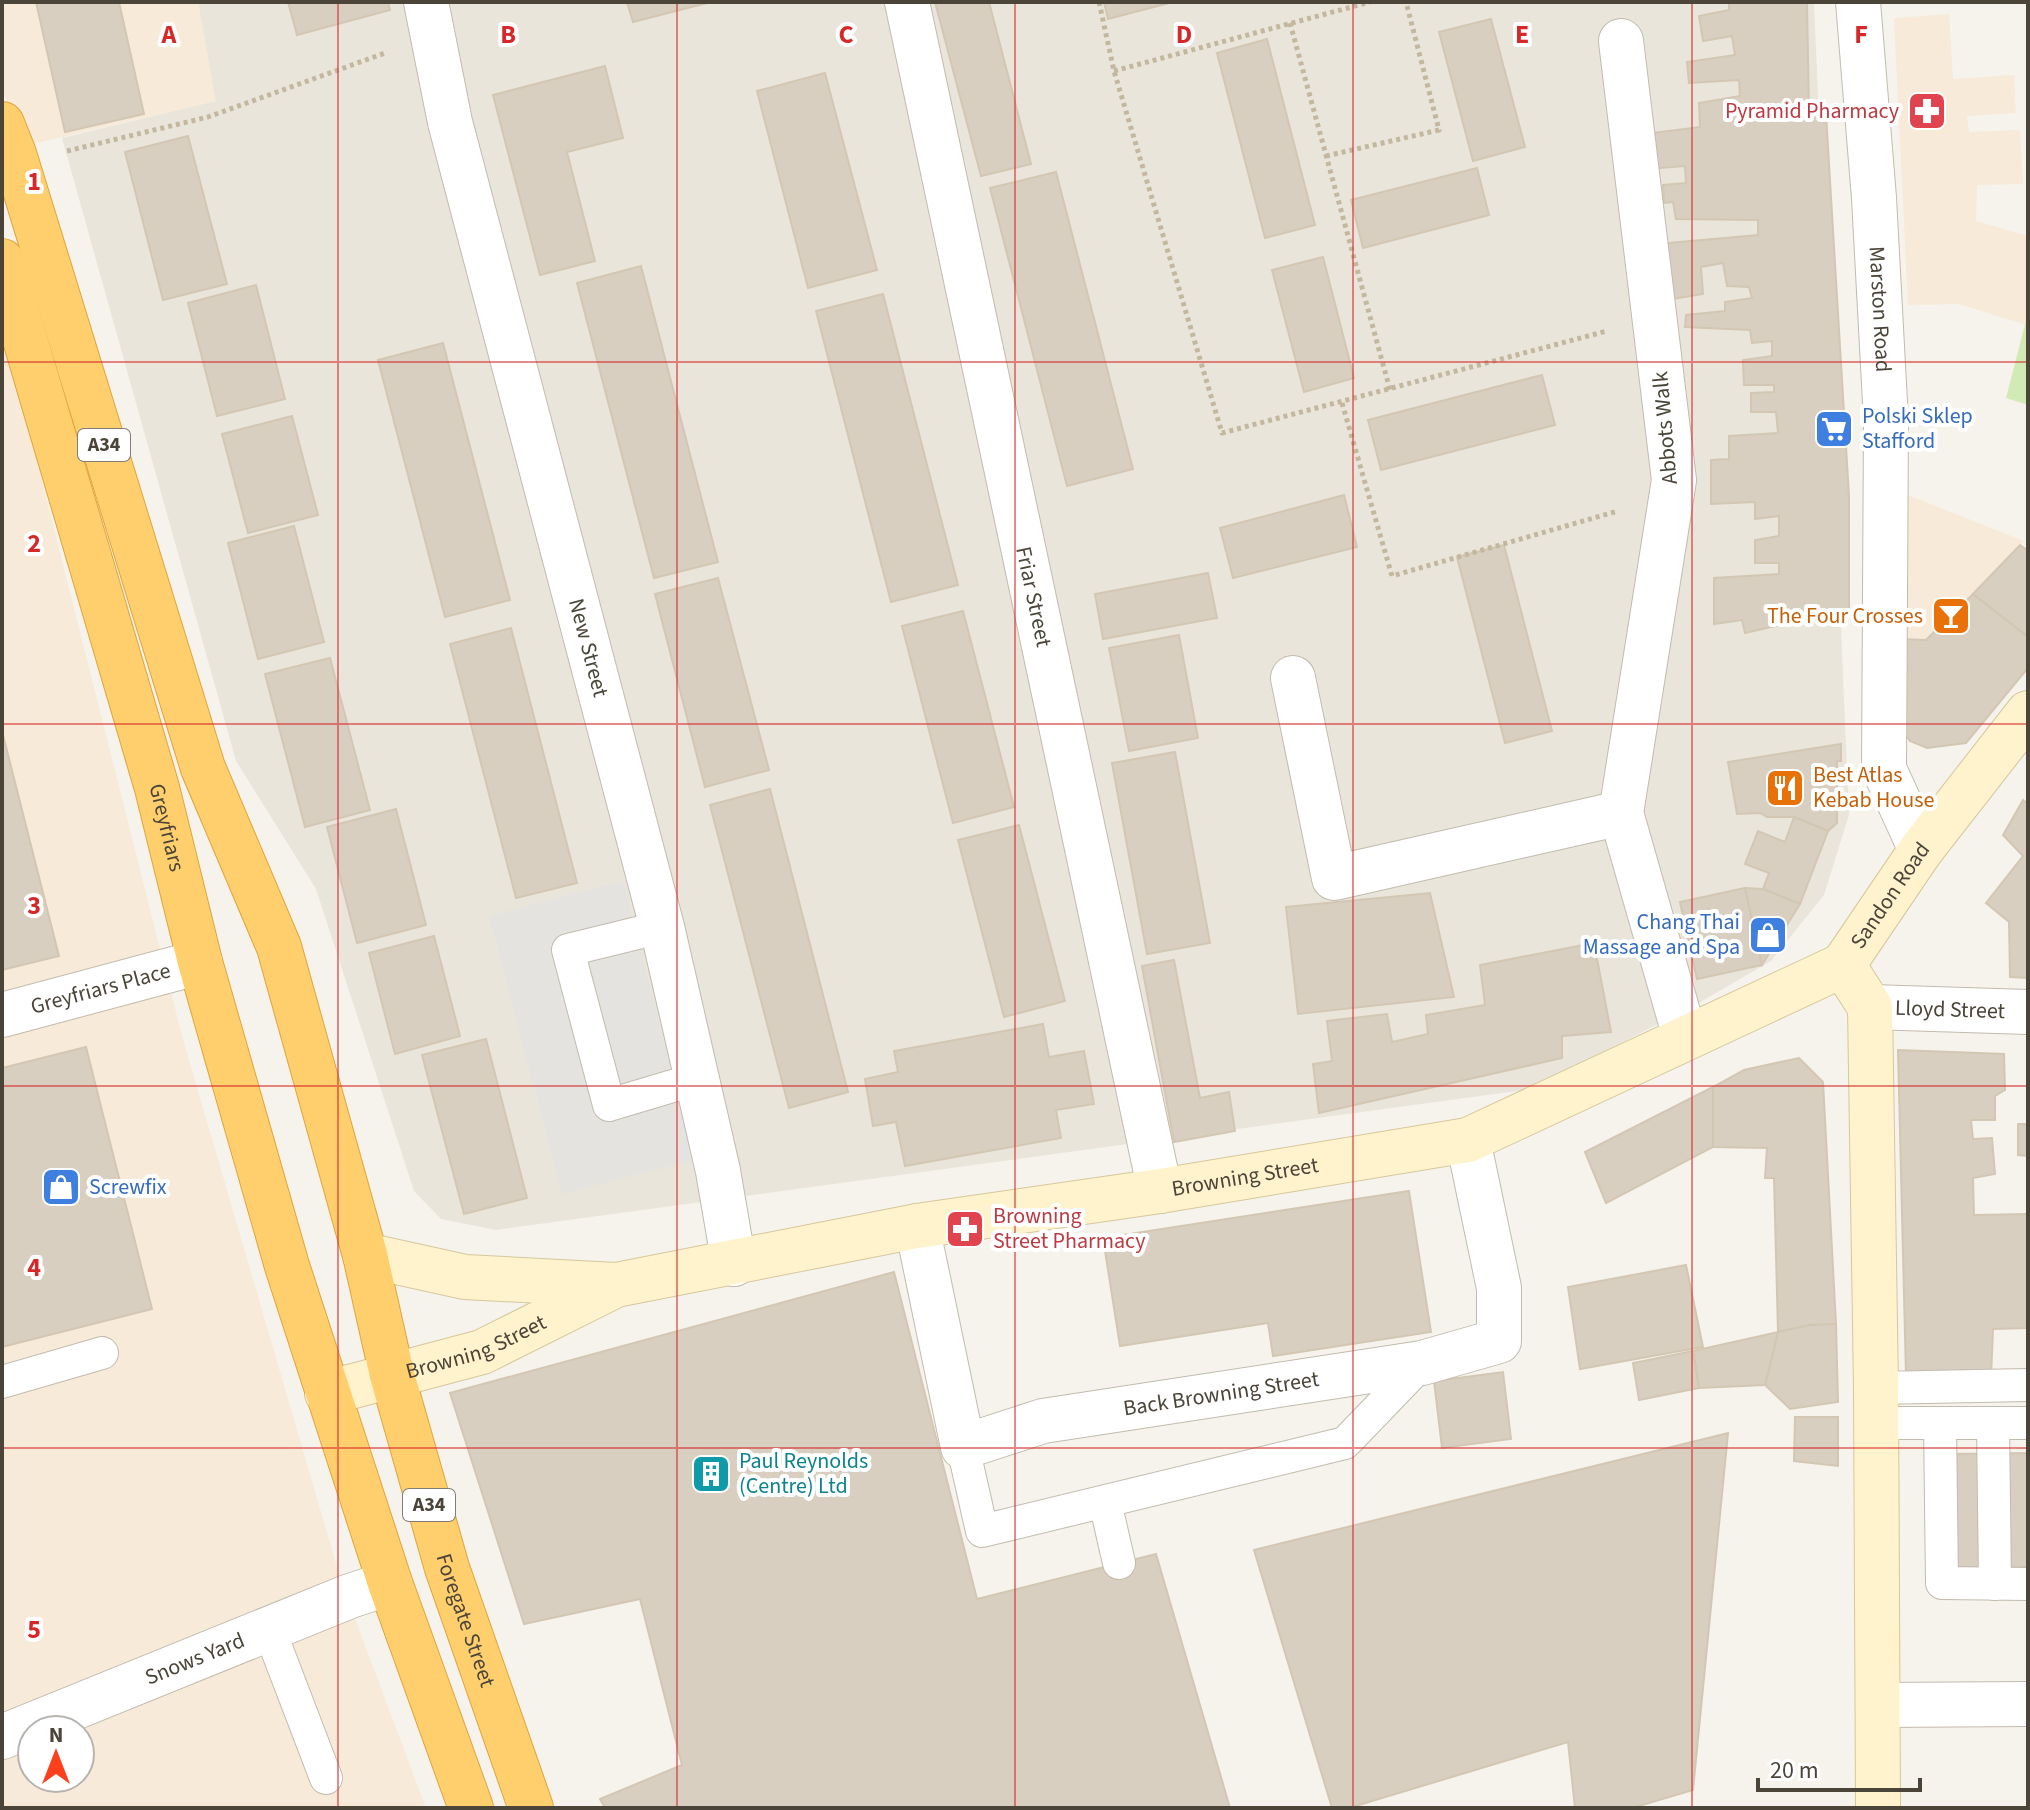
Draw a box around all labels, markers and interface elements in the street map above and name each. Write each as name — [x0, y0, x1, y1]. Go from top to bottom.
text: A — [161, 16, 178, 53]
text: B — [500, 16, 516, 53]
text: C — [838, 16, 854, 53]
text: D — [1176, 16, 1192, 53]
text: E — [1515, 16, 1529, 53]
text: F — [1854, 16, 1868, 53]
pharmacy icon: Pyramid Pharmacy — [1906, 90, 1948, 132]
place label: Pyramid Pharmacy — [1725, 95, 1900, 127]
text: 1 — [27, 163, 41, 200]
street label: Marston Road — [1861, 245, 1899, 373]
street label: Abbots Walk — [1644, 370, 1686, 486]
place label: Polski Sklep Stafford — [1862, 400, 1973, 457]
supermarket icon: Polski Sklep Stafford — [1813, 408, 1855, 450]
road number: A34 — [78, 429, 130, 461]
text: 2 — [27, 525, 41, 562]
street label: Friar Street — [1007, 544, 1060, 650]
street label: New Street — [560, 595, 617, 701]
bar icon: The Four Crosses — [1930, 595, 1972, 637]
place label: The Four Crosses — [1767, 600, 1923, 632]
place label: Best Atlas Kebab House — [1813, 759, 1934, 816]
restaurant icon: Best Atlas Kebab House — [1764, 767, 1806, 809]
street label: Greyfriars — [140, 780, 193, 875]
street label: Sandon Road — [1842, 835, 1938, 955]
text: 3 — [27, 887, 41, 924]
place label: Chang Thai Massage and Spa — [1583, 906, 1740, 963]
shop icon: Chang Thai Massage and Spa — [1747, 914, 1789, 956]
street label: Greyfriars Place — [27, 955, 174, 1023]
street label: Lloyd Street — [1894, 992, 2006, 1027]
street label: Browning Street — [1169, 1149, 1321, 1205]
shop icon: Screwfix — [40, 1166, 82, 1208]
place label: Screwfix — [89, 1171, 167, 1203]
place label: Browning Street Pharmacy — [993, 1200, 1146, 1257]
pharmacy icon: Browning Street Pharmacy — [944, 1208, 986, 1250]
text: 4 — [27, 1249, 41, 1286]
street label: Browning Street — [402, 1306, 552, 1388]
street label: Back Browning Street — [1121, 1363, 1322, 1425]
place label: Paul Reynolds (Centre) Ltd — [739, 1445, 868, 1502]
building icon: Paul Reynolds (Centre) Ltd — [690, 1453, 732, 1495]
road number: A34 — [403, 1489, 455, 1521]
street label: Foregate Street — [428, 1550, 504, 1692]
text: 5 — [27, 1611, 41, 1648]
street label: Snows Yard — [140, 1624, 249, 1693]
north arrow — [16, 1714, 96, 1794]
text: N — [49, 1719, 63, 1751]
scale bar — [1758, 1742, 1920, 1792]
text: 20 m — [1770, 1753, 1819, 1788]

